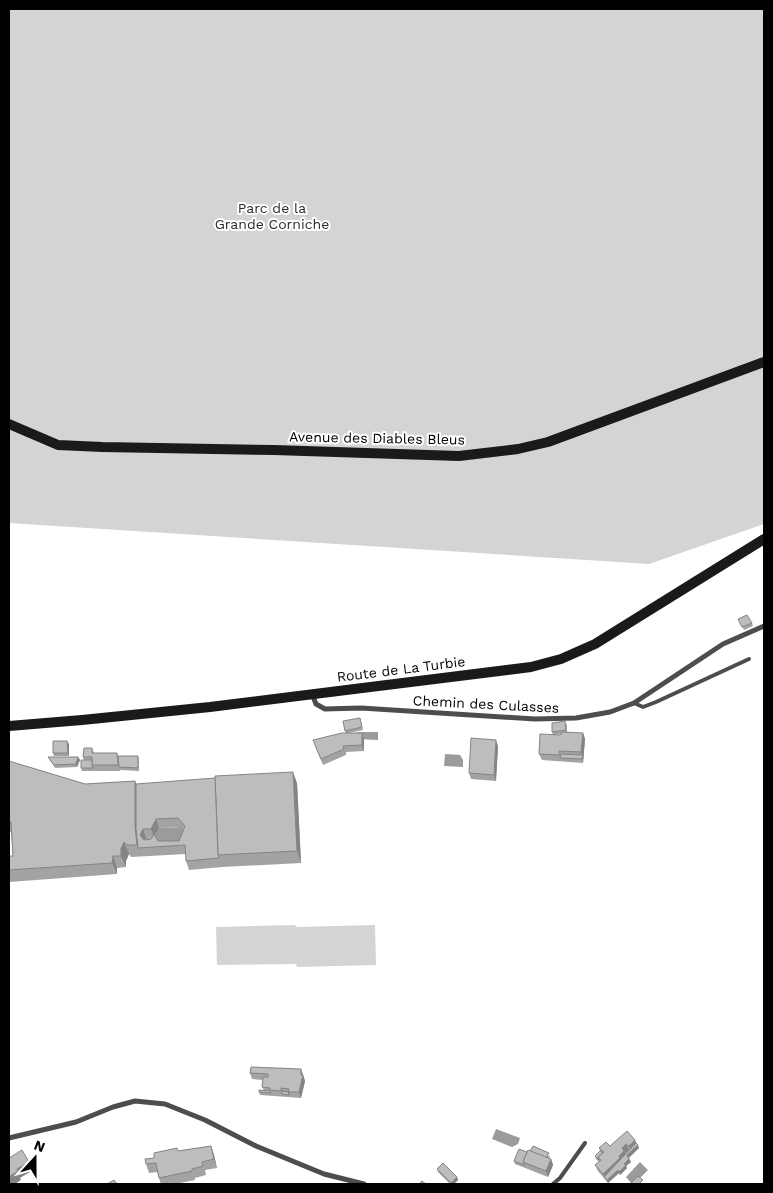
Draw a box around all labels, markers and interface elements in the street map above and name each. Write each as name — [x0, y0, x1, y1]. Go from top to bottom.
park label: Parc de la Grande Corniche — [215, 200, 329, 232]
street label: Avenue des Diables Bleus — [289, 428, 465, 448]
street label: Route de La Turbie — [336, 653, 466, 685]
street label: Chemin des Culasses — [412, 692, 560, 716]
north arrow — [10, 1133, 60, 1183]
text: N — [32, 1137, 47, 1155]

